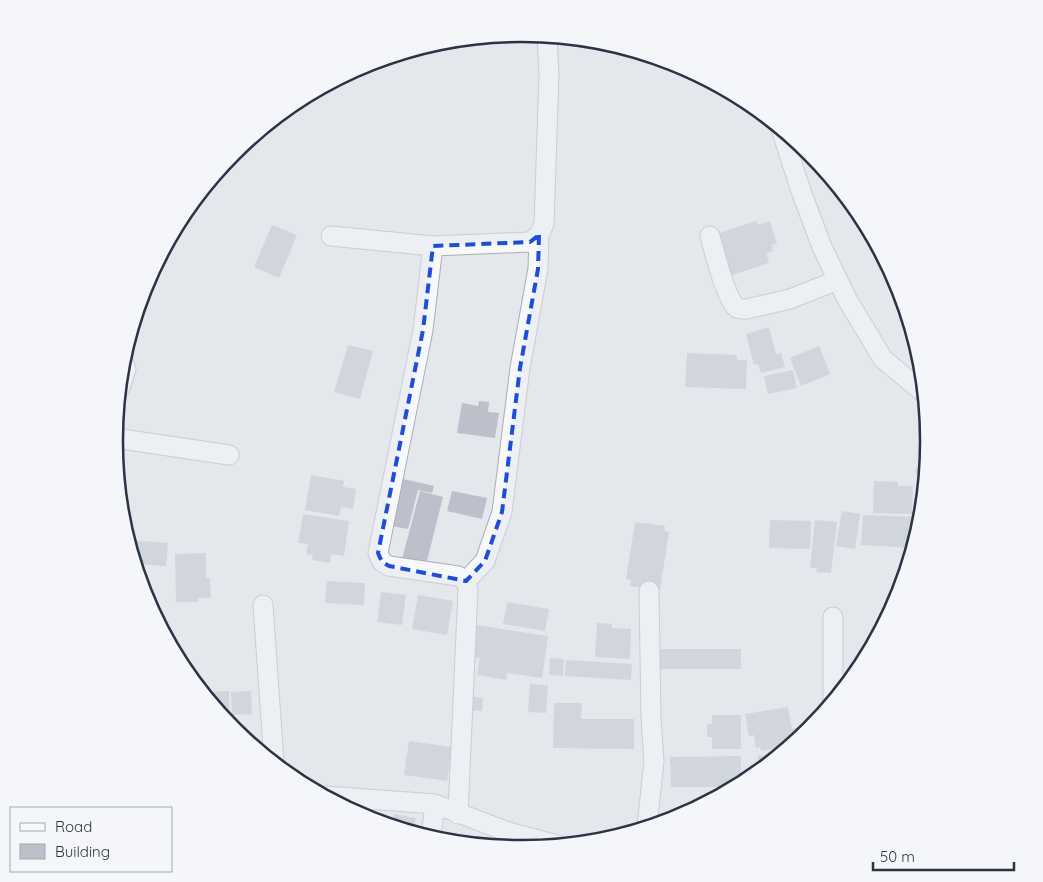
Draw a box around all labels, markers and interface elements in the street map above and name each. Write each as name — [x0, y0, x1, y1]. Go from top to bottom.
legend — [10, 807, 172, 872]
text: Road — [55, 817, 92, 836]
scale bar — [873, 840, 1014, 872]
text: Building — [55, 842, 110, 861]
text: 50 m — [880, 847, 915, 866]

